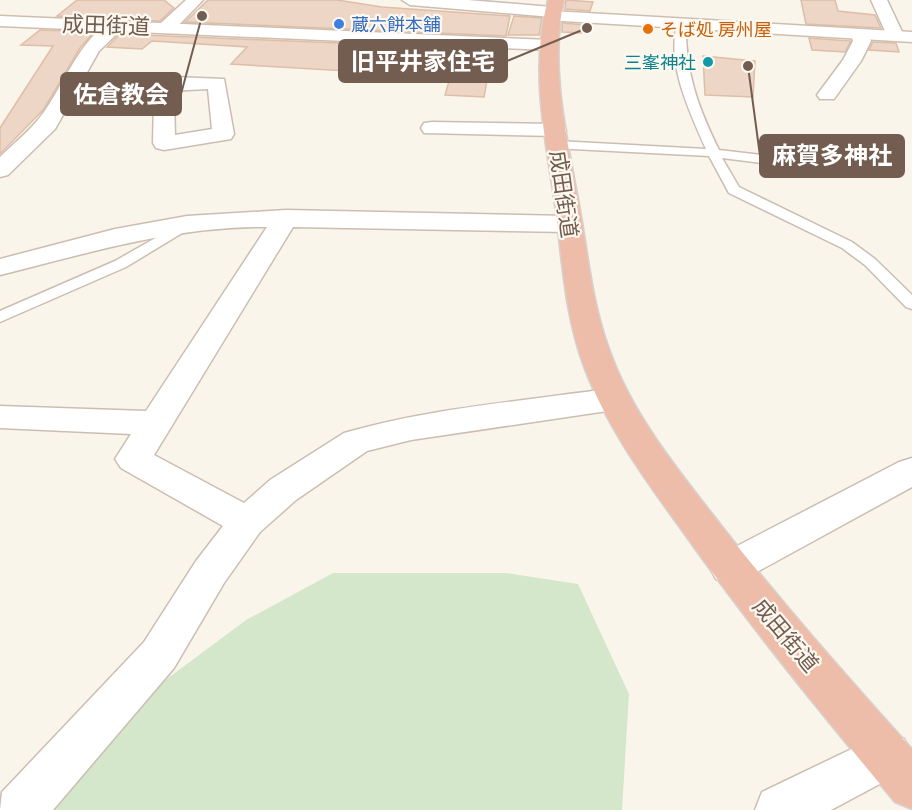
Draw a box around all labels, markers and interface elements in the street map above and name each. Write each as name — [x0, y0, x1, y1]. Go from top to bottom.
street label: 成田街道 — [62, 9, 150, 41]
place label: 蔵六餅本舗 — [351, 13, 441, 36]
marker: 蔵六餅本舗 — [332, 17, 346, 31]
place label: そば処 房州屋 — [660, 18, 772, 41]
marker: そば処 房州屋 — [641, 22, 655, 36]
callout: 旧平井家住宅 — [339, 40, 507, 82]
text: 旧平井家住宅 — [351, 46, 495, 77]
place label: 三峯神社 — [624, 51, 696, 74]
marker: 三峯神社 — [701, 55, 715, 69]
callout: 佐倉教会 — [61, 73, 181, 115]
text: 佐倉教会 — [73, 79, 169, 110]
callout: 麻賀多神社 — [760, 135, 904, 177]
text: 麻賀多神社 — [772, 140, 892, 171]
street label: 成田街道 — [544, 148, 584, 240]
street label: 成田街道 — [747, 592, 825, 678]

